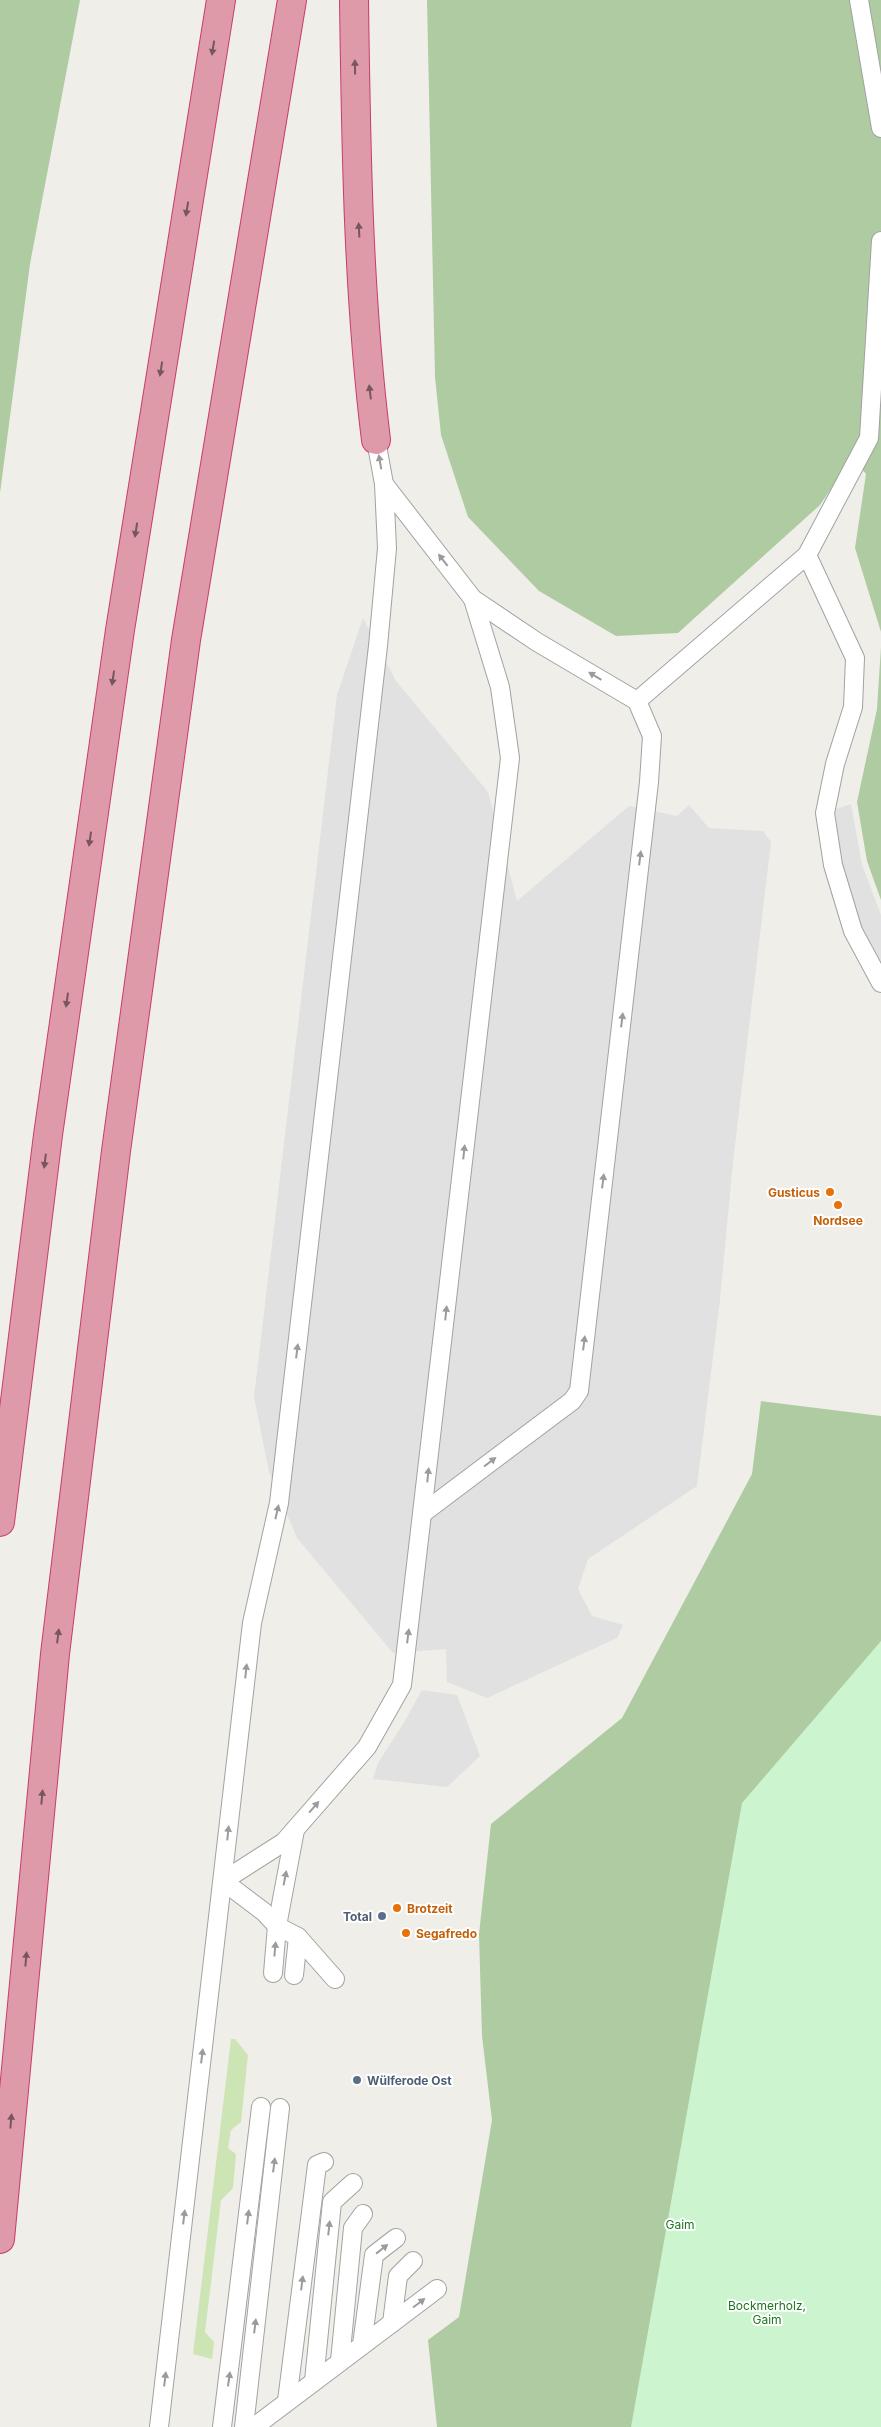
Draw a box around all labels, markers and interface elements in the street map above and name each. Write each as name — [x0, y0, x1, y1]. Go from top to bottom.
one-way arrow — [208, 40, 216, 56]
one-way arrow — [351, 59, 359, 75]
one-way arrow — [183, 201, 191, 217]
one-way arrow — [355, 221, 363, 237]
one-way arrow — [157, 361, 165, 377]
one-way arrow — [366, 383, 374, 399]
one-way arrow — [376, 454, 384, 470]
one-way arrow — [131, 522, 139, 538]
one-way arrow — [437, 554, 448, 567]
one-way arrow — [109, 670, 117, 686]
one-way arrow — [588, 671, 601, 680]
one-way arrow — [86, 831, 94, 847]
one-way arrow — [636, 850, 644, 866]
one-way arrow — [63, 992, 71, 1008]
one-way arrow — [618, 1012, 626, 1028]
one-way arrow — [460, 1144, 468, 1160]
one-way arrow — [41, 1153, 49, 1169]
one-way arrow — [599, 1173, 607, 1189]
place label: Gusticus — [768, 1185, 820, 1200]
marker: Gusticus — [824, 1186, 836, 1198]
marker: Nordsee — [832, 1199, 844, 1211]
place label: Nordsee — [813, 1213, 863, 1228]
one-way arrow — [442, 1305, 450, 1321]
one-way arrow — [580, 1334, 588, 1350]
one-way arrow — [293, 1342, 301, 1358]
one-way arrow — [483, 1457, 496, 1468]
one-way arrow — [424, 1467, 432, 1483]
one-way arrow — [273, 1504, 281, 1519]
one-way arrow — [54, 1627, 62, 1643]
one-way arrow — [404, 1628, 412, 1644]
one-way arrow — [242, 1663, 250, 1679]
one-way arrow — [38, 1789, 46, 1805]
one-way arrow — [309, 1801, 320, 1814]
one-way arrow — [224, 1824, 232, 1840]
one-way arrow — [282, 1869, 290, 1885]
place label: Brotzeit — [407, 1901, 453, 1916]
marker: Brotzeit — [391, 1902, 403, 1914]
place label: Total — [343, 1909, 372, 1924]
marker: Total — [376, 1910, 388, 1922]
place label: Segafredo — [416, 1926, 477, 1941]
marker: Segafredo — [400, 1927, 412, 1939]
one-way arrow — [271, 1941, 279, 1957]
one-way arrow — [23, 1951, 31, 1967]
one-way arrow — [198, 2047, 206, 2063]
place label: Wülferode Ost — [367, 2073, 452, 2088]
marker: Wülferode Ost — [351, 2074, 363, 2086]
one-way arrow — [7, 2113, 15, 2129]
one-way arrow — [270, 2157, 278, 2173]
one-way arrow — [180, 2209, 188, 2225]
one-way arrow — [245, 2209, 253, 2225]
park label: Gaim — [665, 2217, 695, 2232]
one-way arrow — [325, 2220, 333, 2236]
one-way arrow — [376, 2243, 389, 2254]
one-way arrow — [298, 2275, 306, 2291]
one-way arrow — [412, 2297, 425, 2308]
park label: Bockmerholz, Gaim — [728, 2298, 806, 2327]
one-way arrow — [251, 2318, 259, 2334]
one-way arrow — [161, 2370, 169, 2386]
one-way arrow — [225, 2370, 233, 2386]

